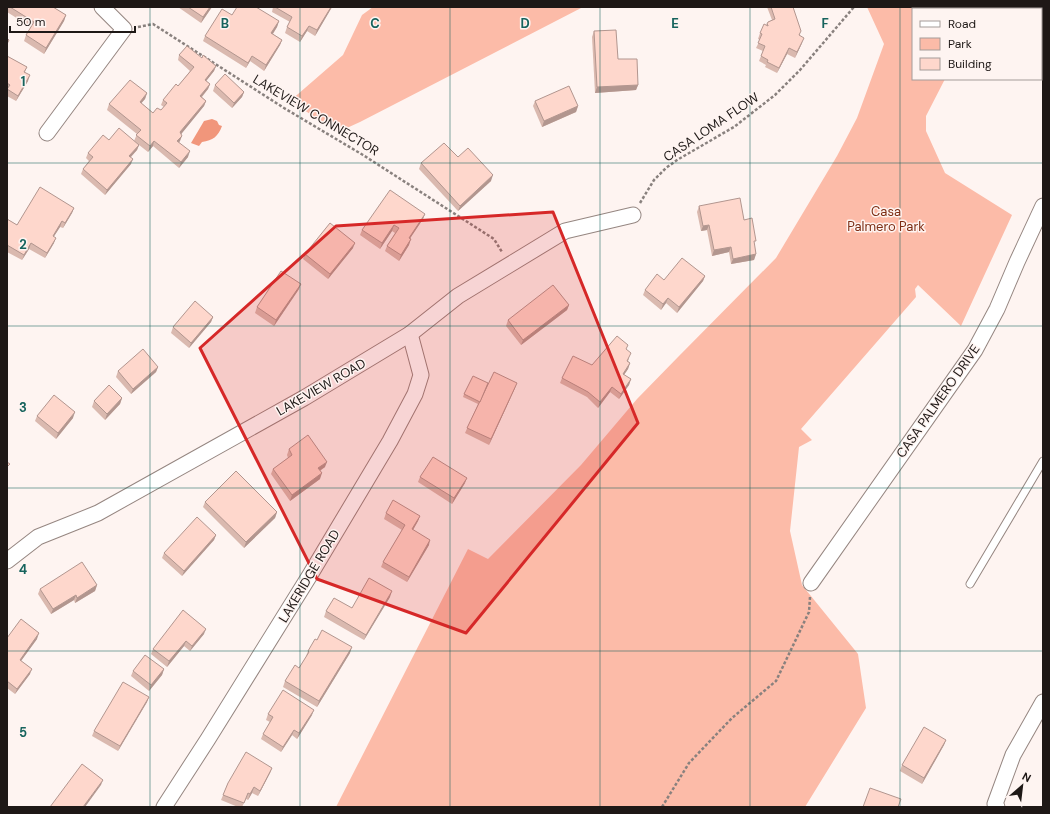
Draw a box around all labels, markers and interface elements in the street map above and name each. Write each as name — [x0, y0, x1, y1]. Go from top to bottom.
scale bar — [10, 8, 135, 34]
legend — [912, 8, 1042, 80]
text: 50 m — [16, 14, 45, 30]
text: B — [221, 15, 229, 32]
text: C — [370, 15, 380, 32]
text: D — [520, 15, 530, 32]
text: E — [671, 15, 679, 32]
text: F — [821, 15, 829, 32]
text: Road — [948, 16, 976, 32]
text: Park — [948, 36, 972, 52]
text: Building — [948, 56, 992, 72]
street label: LAKEVIEW CONNECTOR — [250, 71, 382, 159]
text: 1 — [21, 73, 25, 90]
street label: CASA LOMA FLOW — [660, 88, 762, 165]
park label: Casa Palmero Park — [847, 203, 925, 235]
text: 2 — [19, 236, 27, 253]
street label: CASA PALMERO DRIVE — [892, 341, 984, 461]
street label: LAKEVIEW ROAD — [273, 355, 369, 419]
text: 3 — [19, 399, 27, 416]
street label: LAKERIDGE ROAD — [275, 526, 343, 626]
text: 4 — [19, 561, 27, 578]
text: 5 — [19, 724, 27, 741]
north arrow — [1002, 766, 1042, 806]
text: N — [1020, 769, 1034, 785]

